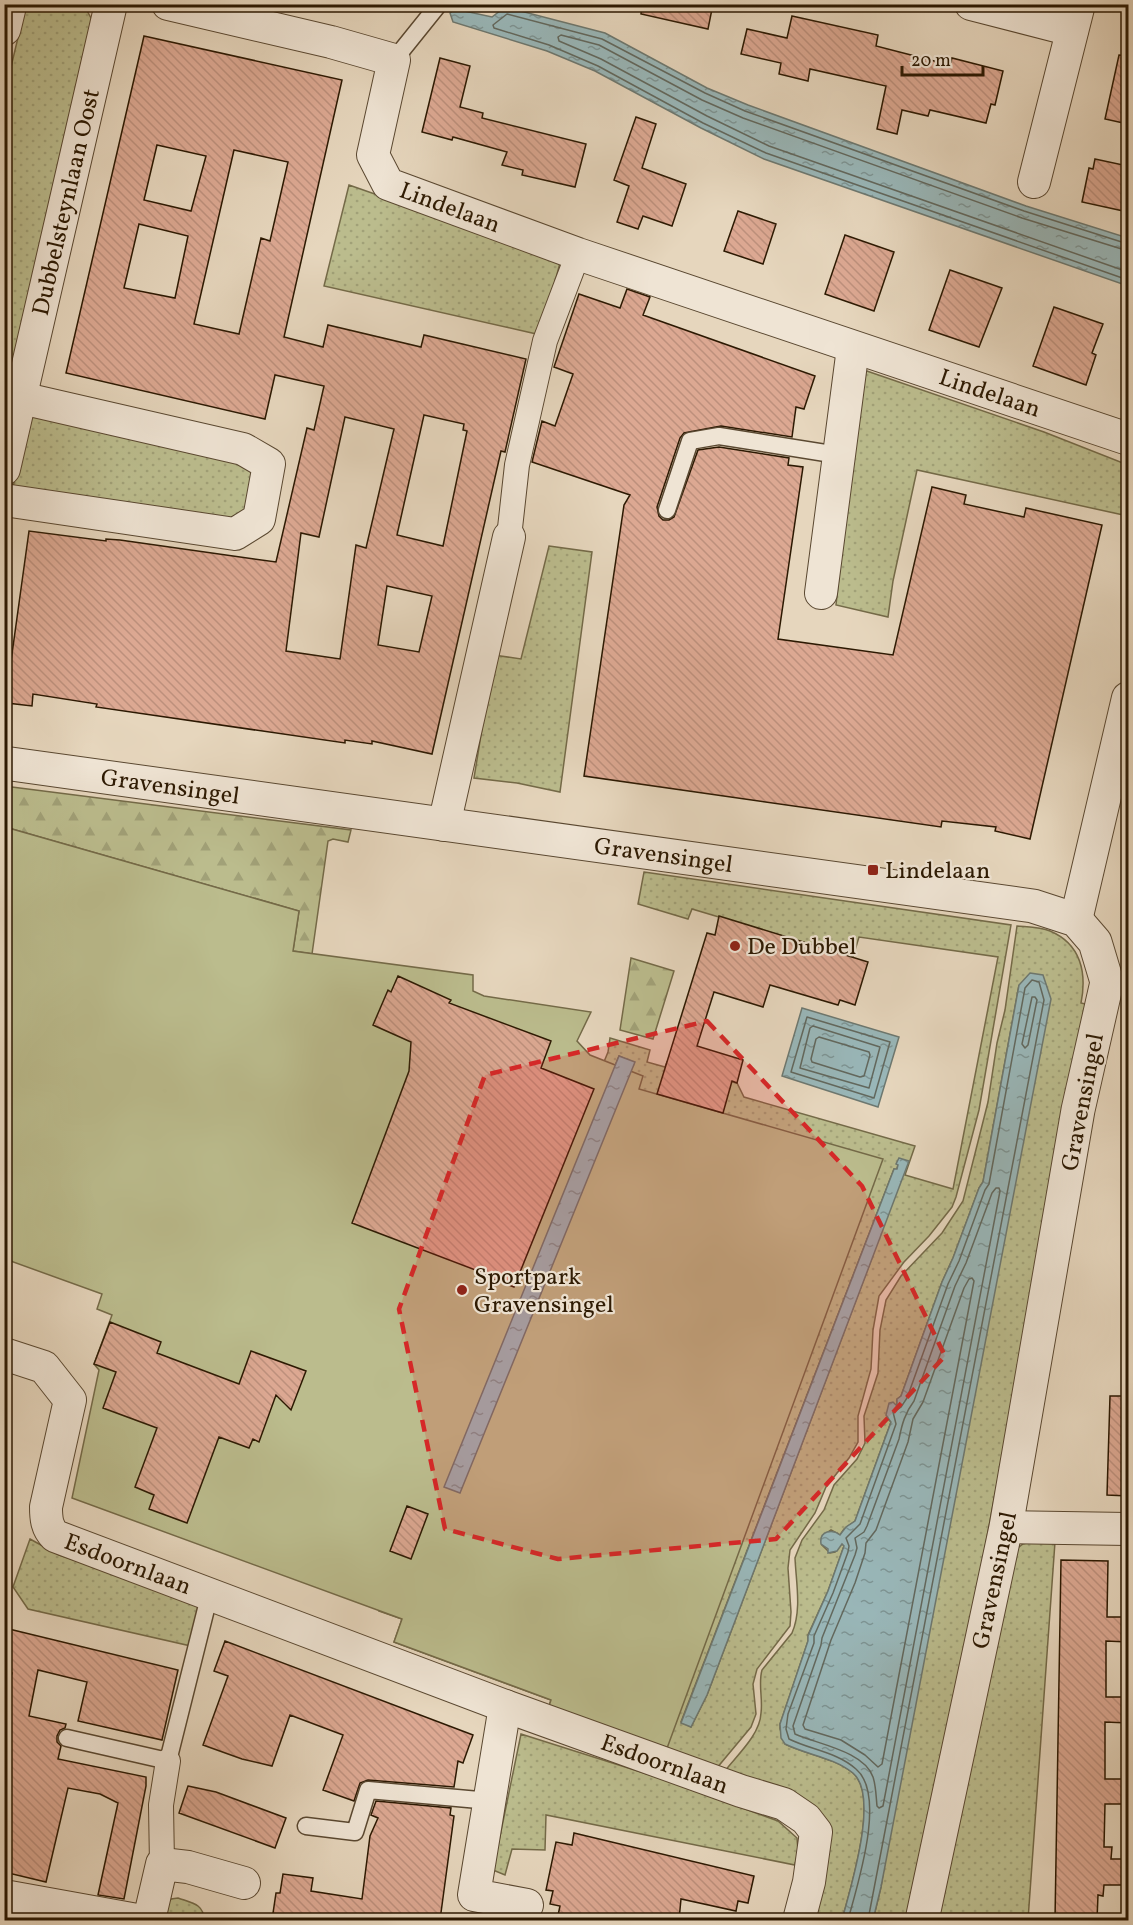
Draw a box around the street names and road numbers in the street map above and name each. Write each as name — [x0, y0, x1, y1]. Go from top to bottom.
street label: Dubbelsteynlaan Oost — [25, 86, 110, 319]
street label: Lindelaan — [394, 175, 505, 243]
street label: Lindelaan — [934, 362, 1045, 427]
street label: Gravensingel — [99, 762, 242, 815]
street label: Gravensingel — [592, 830, 735, 883]
street label: Gravensingel — [1054, 1031, 1114, 1174]
street label: Gravensingel — [965, 1509, 1027, 1652]
street label: Esdoornlaan — [59, 1526, 196, 1605]
street label: Esdoornlaan — [596, 1727, 733, 1804]

